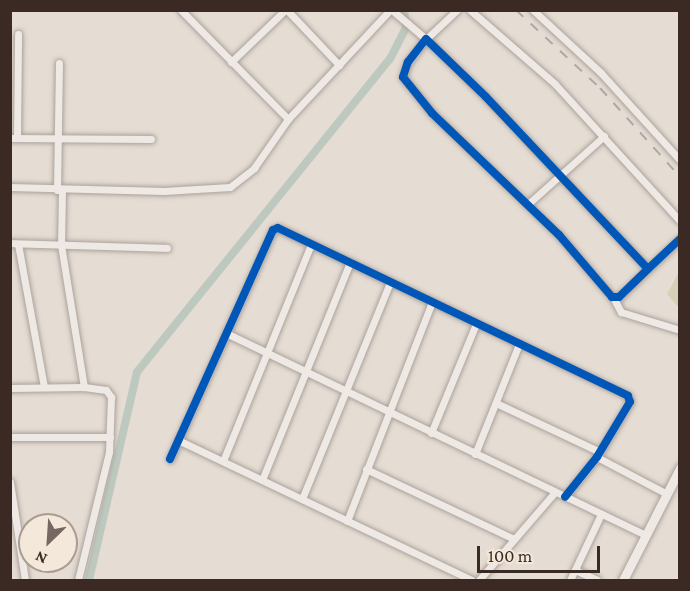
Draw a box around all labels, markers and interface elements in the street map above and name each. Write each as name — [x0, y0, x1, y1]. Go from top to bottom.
north arrow — [18, 513, 78, 573]
scale bar — [480, 534, 603, 572]
text: 100 m — [488, 546, 532, 566]
text: N — [32, 548, 50, 568]

